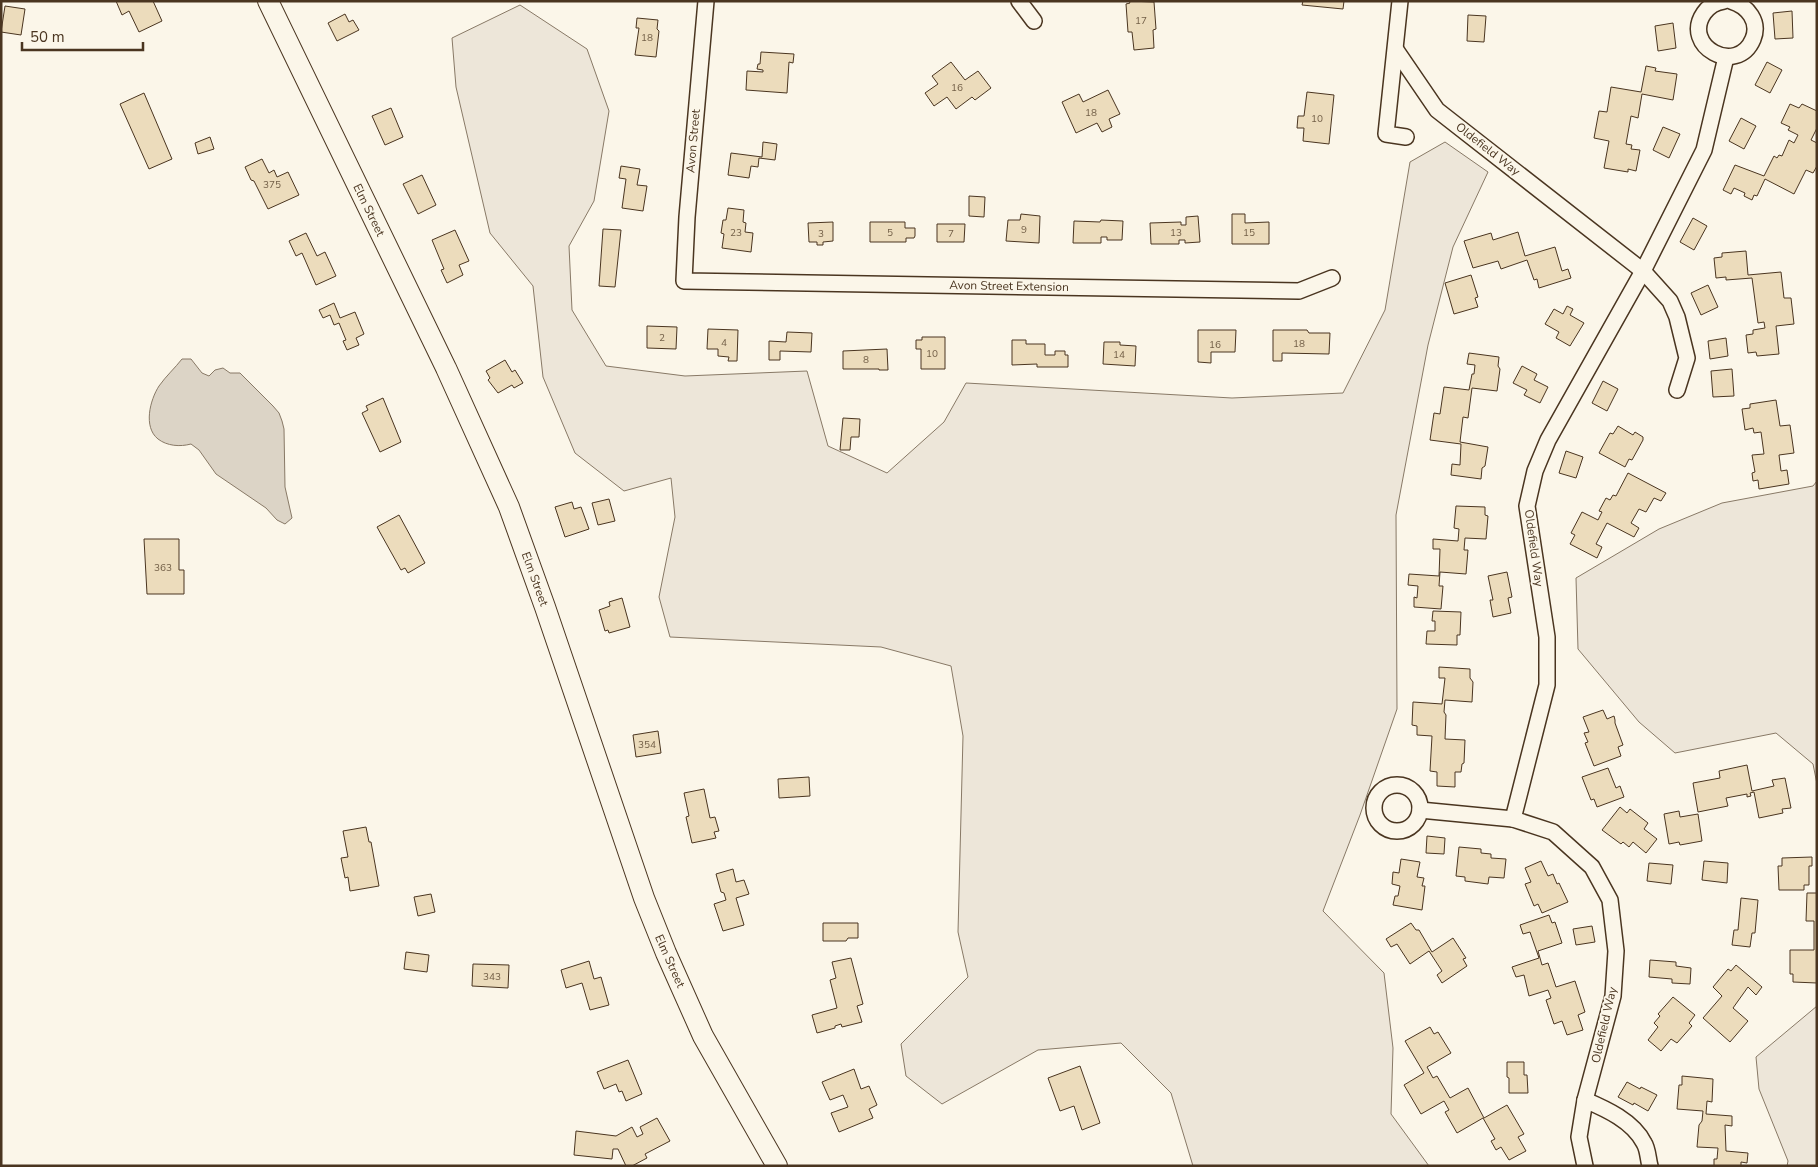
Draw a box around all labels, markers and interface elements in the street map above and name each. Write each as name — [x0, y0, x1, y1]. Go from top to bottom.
house number: 17 — [1135, 14, 1147, 28]
scale bar — [22, 20, 144, 52]
text: 50 m — [30, 27, 65, 47]
house number: 18 — [641, 31, 653, 45]
house number: 16 — [951, 81, 963, 95]
house number: 18 — [1085, 106, 1097, 120]
street label: Avon Street — [682, 108, 704, 173]
house number: 10 — [1311, 112, 1323, 126]
street label: Oldefield Way — [1452, 119, 1524, 180]
house number: 375 — [263, 178, 281, 192]
street label: Elm Street — [349, 181, 389, 240]
house number: 9 — [1021, 223, 1027, 237]
house number: 23 — [730, 226, 742, 240]
house number: 5 — [887, 226, 893, 240]
house number: 13 — [1170, 226, 1182, 240]
house number: 15 — [1243, 226, 1255, 240]
house number: 3 — [818, 227, 824, 241]
house number: 7 — [948, 227, 954, 241]
street label: Avon Street Extension — [949, 277, 1069, 295]
house number: 2 — [659, 331, 665, 345]
house number: 4 — [721, 336, 727, 350]
house number: 18 — [1293, 337, 1305, 351]
house number: 16 — [1209, 338, 1221, 352]
house number: 10 — [926, 347, 938, 361]
house number: 14 — [1113, 348, 1125, 362]
house number: 8 — [863, 353, 869, 367]
street label: Oldefield Way — [1521, 508, 1547, 588]
street label: Elm Street — [518, 550, 552, 609]
house number: 363 — [154, 561, 172, 575]
house number: 354 — [638, 738, 656, 752]
street label: Elm Street — [651, 932, 689, 991]
house number: 343 — [483, 970, 501, 984]
street label: Oldefield Way — [1587, 985, 1621, 1065]

